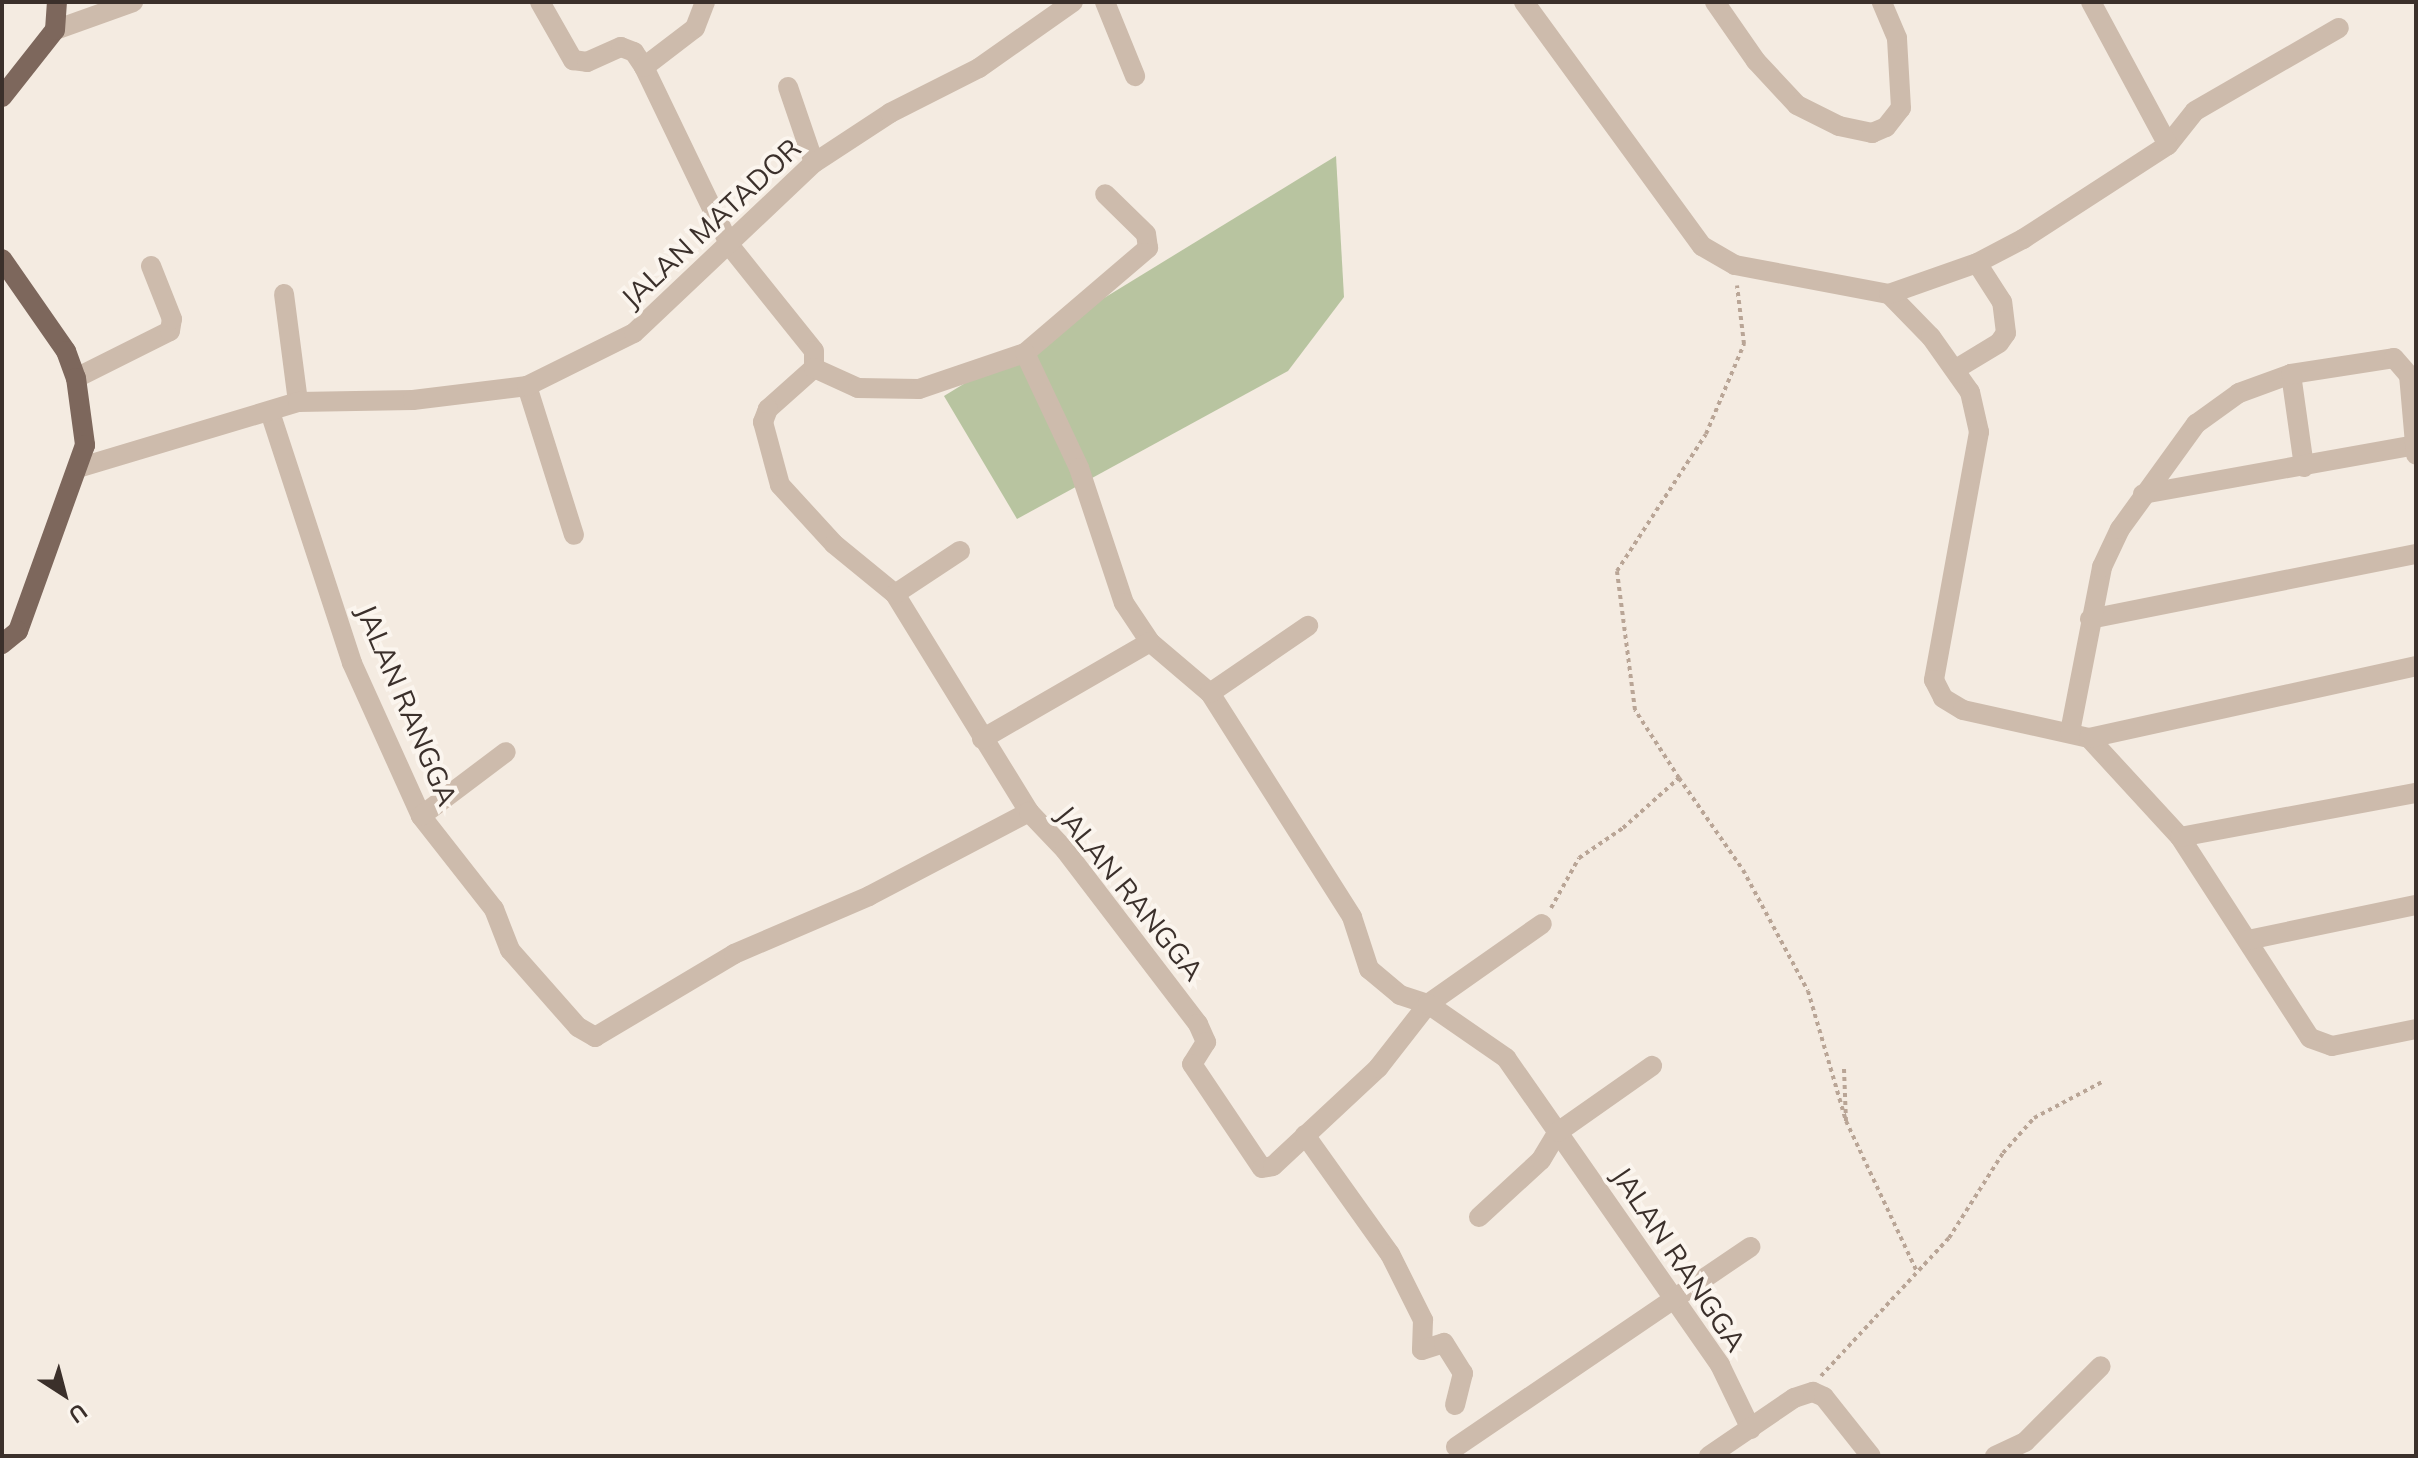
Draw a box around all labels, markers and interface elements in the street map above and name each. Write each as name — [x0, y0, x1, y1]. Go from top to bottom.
street label: JALAN MATADOR — [614, 131, 808, 315]
street label: JALAN RANGGA — [349, 599, 465, 811]
street label: JALAN RANGGA — [1049, 799, 1211, 987]
street label: JALAN RANGGA — [1605, 1160, 1753, 1358]
north arrow — [24, 1354, 104, 1434]
text: U — [63, 1397, 93, 1430]

